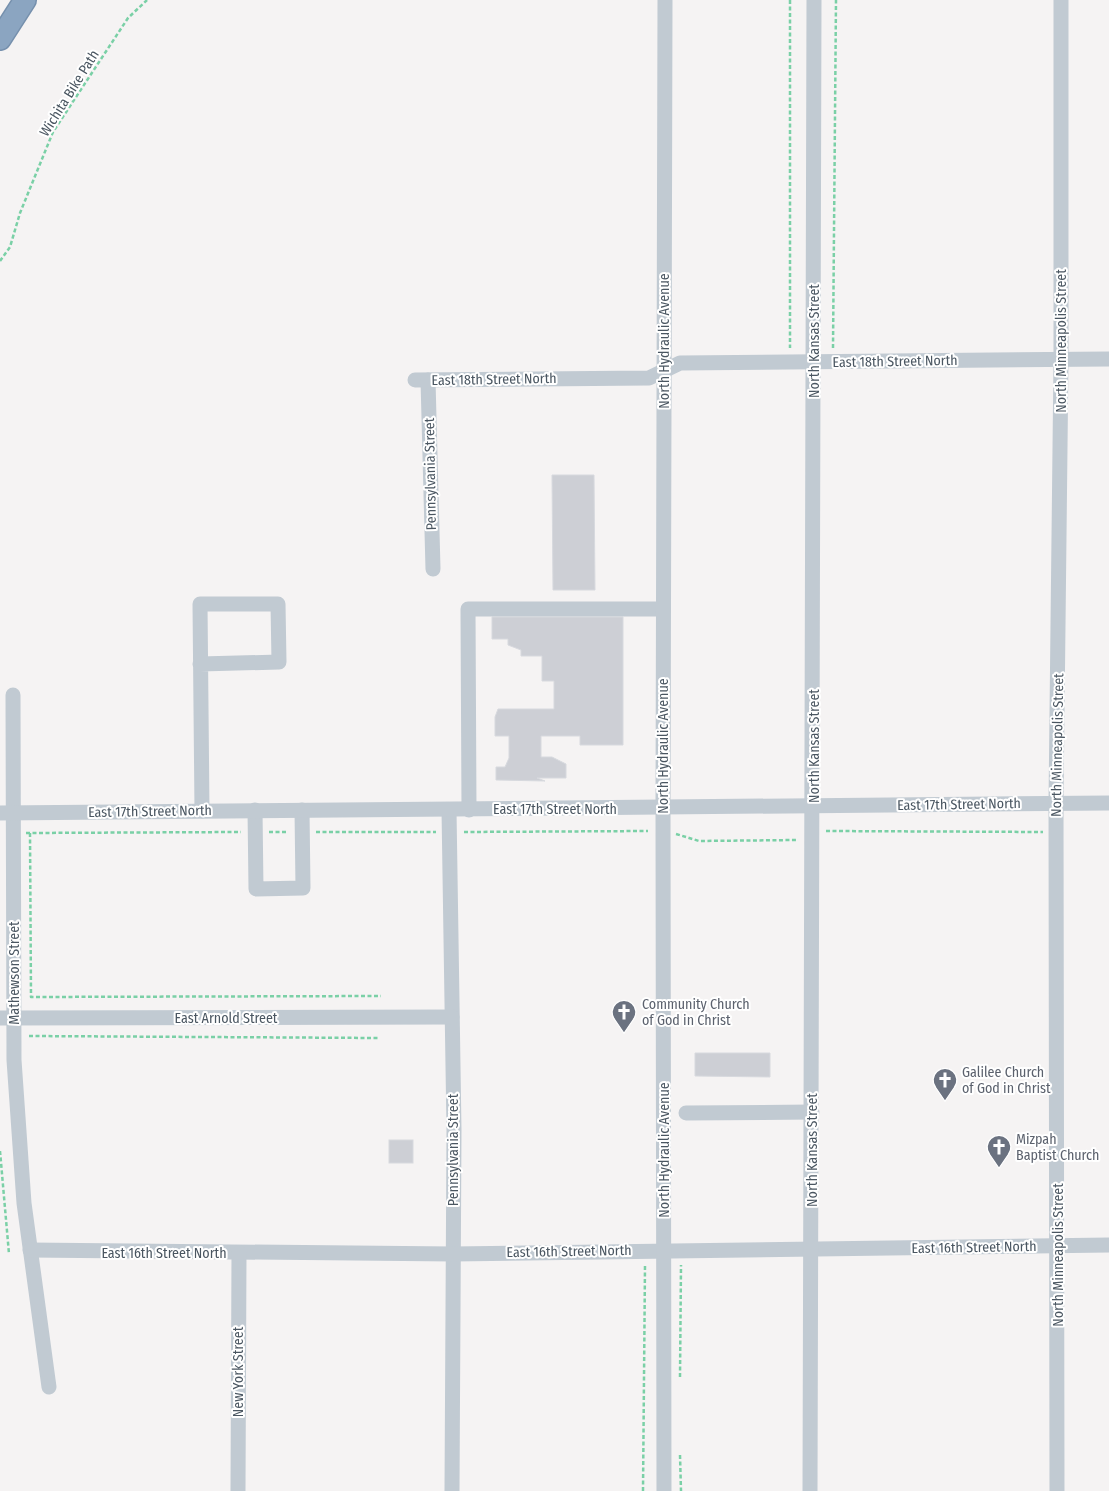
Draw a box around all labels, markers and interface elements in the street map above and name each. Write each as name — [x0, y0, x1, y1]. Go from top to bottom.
street label: Wichita Bike Path — [36, 47, 103, 140]
street label: North Minneapolis Street — [1053, 269, 1070, 413]
street label: North Hydraulic Avenue — [656, 273, 673, 409]
street label: North Kansas Street — [806, 284, 823, 398]
street label: East 18th Street North — [832, 352, 958, 371]
street label: East 18th Street North — [431, 370, 557, 389]
street label: Pennsylvania Street — [421, 417, 440, 530]
street label: North Minneapolis Street — [1048, 673, 1067, 817]
street label: North Hydraulic Avenue — [655, 678, 672, 814]
street label: North Kansas Street — [806, 689, 823, 803]
street label: East 17th Street North — [897, 795, 1021, 814]
street label: East 17th Street North — [493, 801, 617, 818]
street label: East 17th Street North — [88, 802, 212, 821]
street label: Mathewson Street — [6, 921, 23, 1025]
place label: Community Church of God in Christ — [642, 996, 750, 1029]
church icon: Community Church of God in Christ — [611, 999, 637, 1033]
street label: East Arnold Street — [175, 1010, 278, 1027]
place label: Galilee Church of God in Christ — [962, 1064, 1051, 1097]
church icon: Galilee Church of God in Christ — [932, 1067, 958, 1101]
street label: North Hydraulic Avenue — [656, 1082, 673, 1218]
street label: Pennsylvania Street — [445, 1093, 462, 1206]
street label: North Kansas Street — [804, 1093, 821, 1207]
place label: Mizpah Baptist Church — [1016, 1131, 1099, 1164]
church icon: Mizpah Baptist Church — [986, 1134, 1012, 1168]
street label: North Minneapolis Street — [1050, 1183, 1067, 1327]
street label: East 16th Street North — [911, 1238, 1037, 1257]
street label: East 16th Street North — [506, 1242, 632, 1261]
street label: East 16th Street North — [101, 1245, 227, 1262]
street label: New York Street — [230, 1326, 247, 1417]

